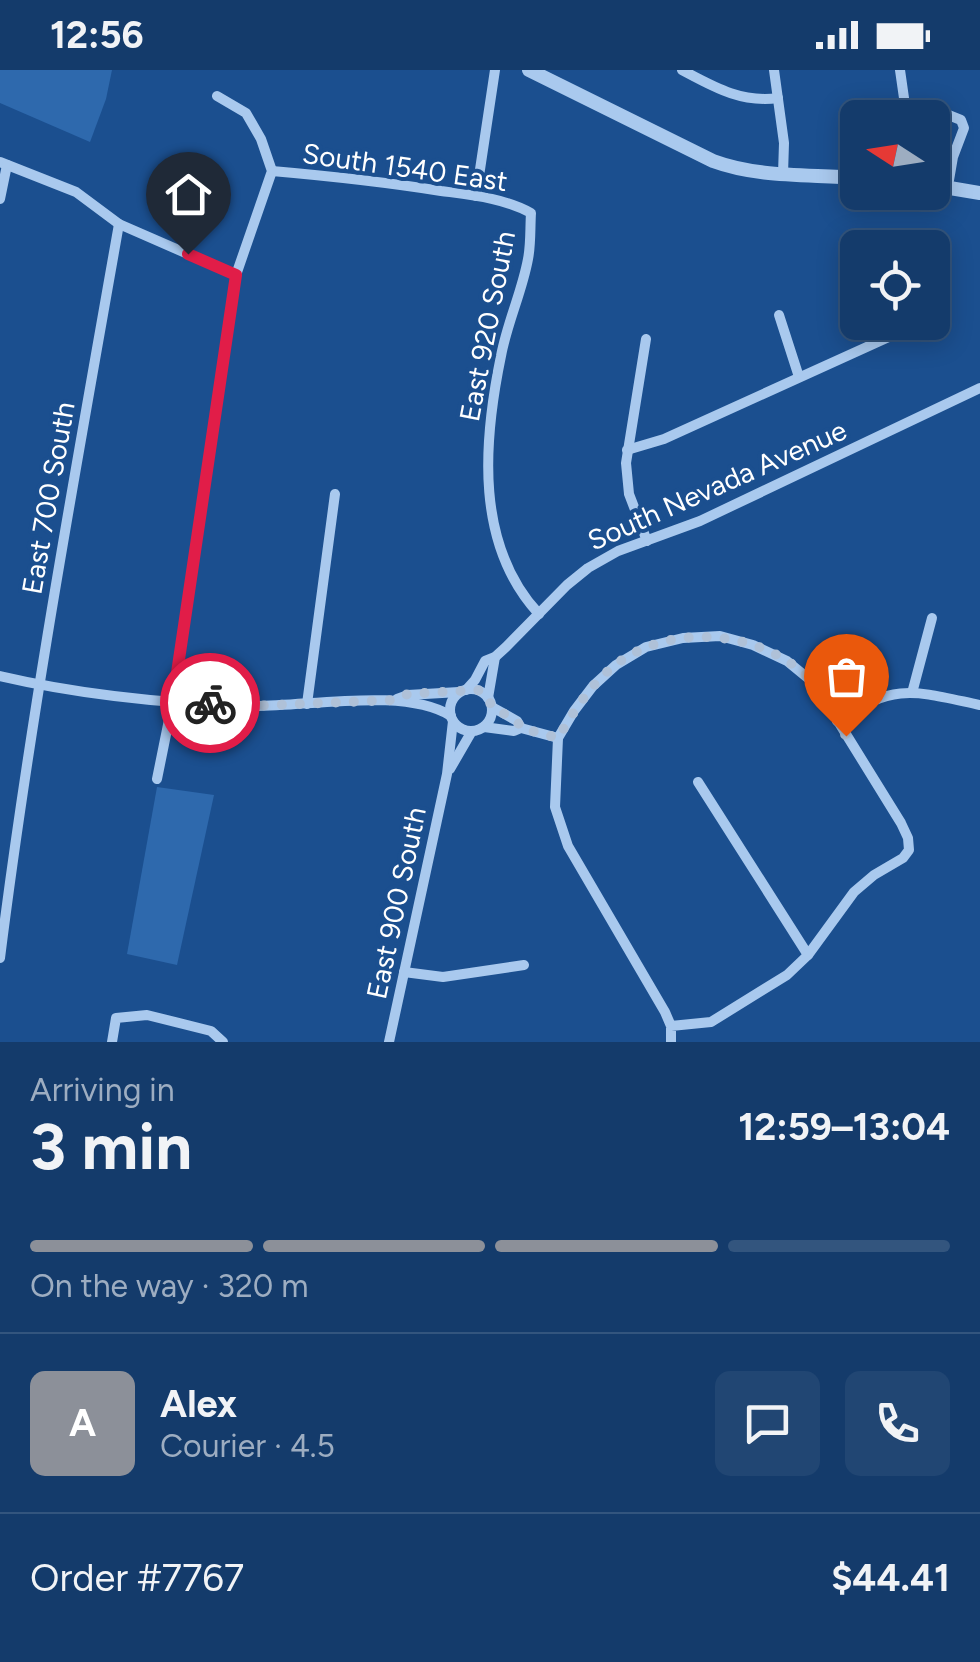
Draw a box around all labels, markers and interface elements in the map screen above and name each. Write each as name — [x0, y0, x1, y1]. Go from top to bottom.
text: 12:56 — [50, 12, 144, 58]
north arrow — [840, 100, 950, 210]
map controls — [840, 100, 950, 340]
street label: South 1540 East — [300, 136, 510, 198]
pin — [146, 152, 231, 255]
icon: home — [161, 167, 216, 222]
street label: East 920 South — [452, 228, 522, 424]
button: locate — [840, 230, 950, 340]
street label: East 700 South — [14, 399, 82, 597]
street label: South Nevada Avenue — [582, 413, 852, 557]
pin — [804, 634, 889, 737]
icon: bag — [819, 649, 874, 704]
courier — [160, 653, 260, 753]
icon: bike — [183, 676, 238, 731]
street label: East 900 South — [359, 804, 433, 1002]
text: Arriving in — [30, 1071, 175, 1109]
text: 12:59–13:04 — [738, 1104, 950, 1150]
text: 3 min — [30, 1107, 192, 1185]
text: On the way · 320 m — [30, 1267, 308, 1305]
button: chat — [715, 1371, 820, 1476]
button: phone — [845, 1371, 950, 1476]
text: Alex — [160, 1381, 237, 1427]
text: A — [69, 1400, 96, 1446]
text: Courier · 4.5 — [160, 1427, 335, 1465]
text: Order #7767 — [30, 1555, 244, 1601]
text: $44.41 — [831, 1555, 950, 1601]

